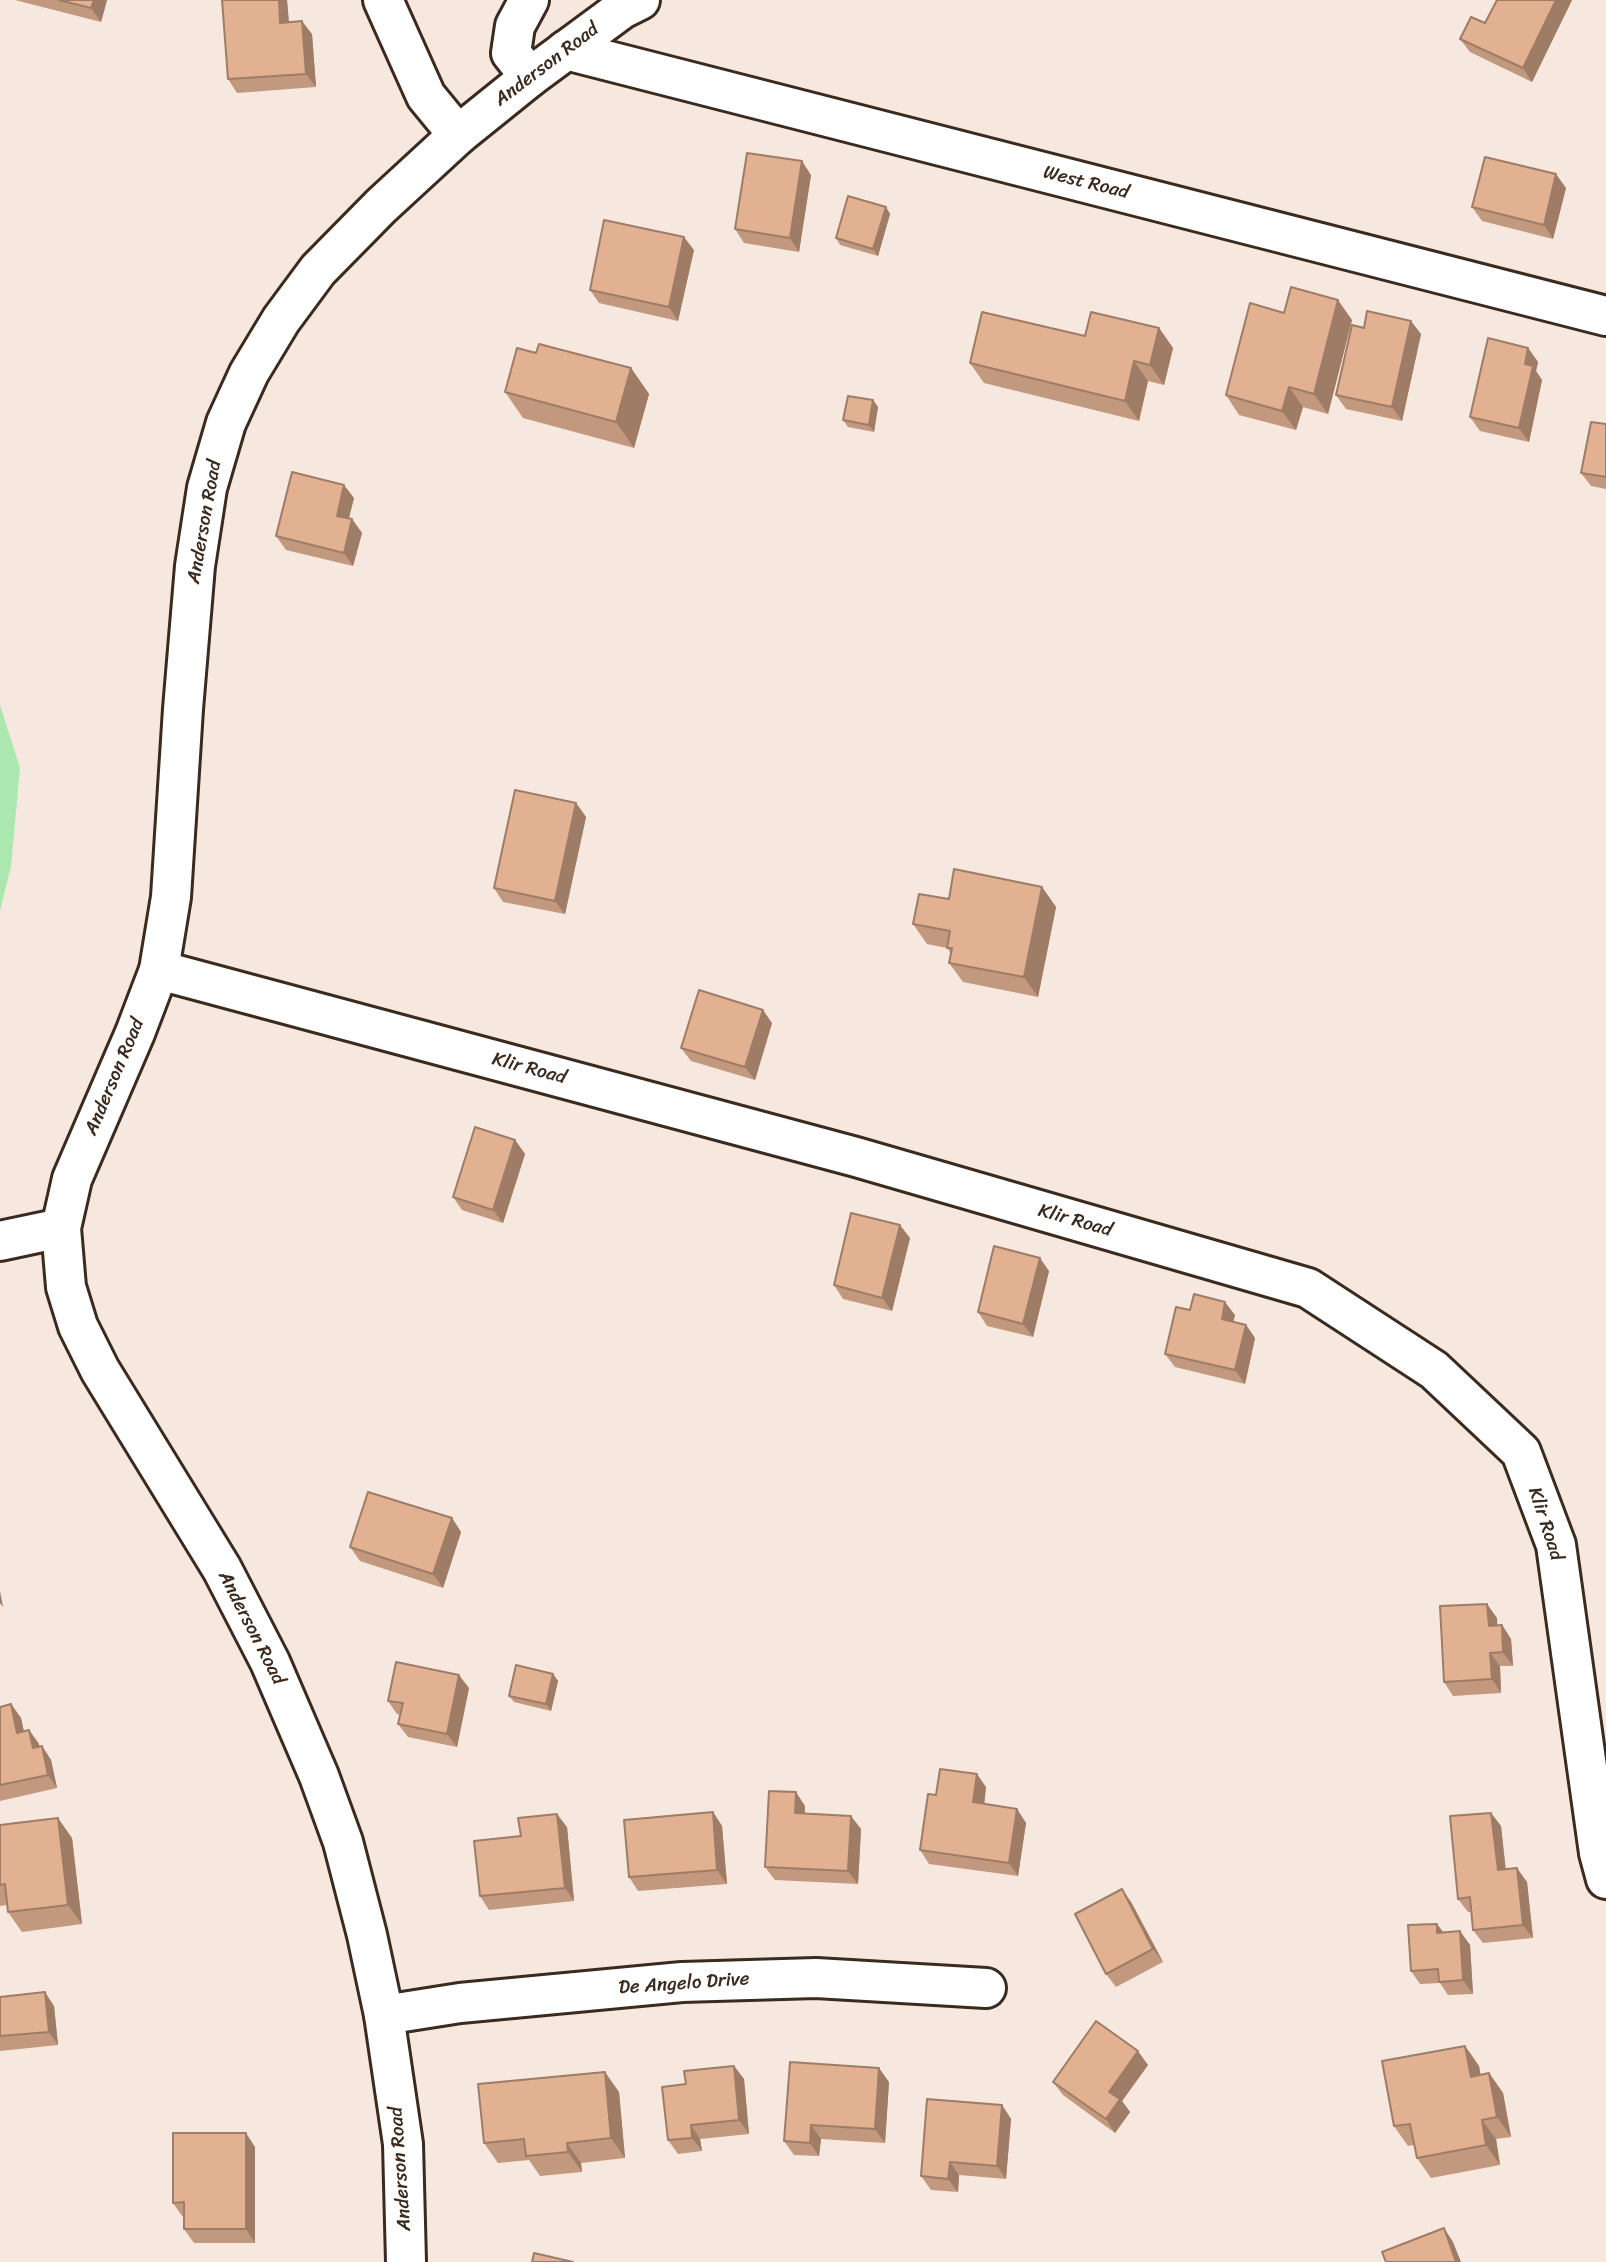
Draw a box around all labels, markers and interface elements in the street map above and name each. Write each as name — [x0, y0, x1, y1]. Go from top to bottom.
street label: Anderson Road — [490, 18, 604, 112]
street label: West Road — [1041, 161, 1131, 205]
street label: Anderson Road — [183, 459, 227, 585]
street label: Anderson Road — [80, 1015, 150, 1139]
street label: Klir Road — [490, 1048, 568, 1090]
street label: Klir Road — [1035, 1200, 1115, 1242]
street label: Klir Road — [1522, 1484, 1568, 1564]
street label: Anderson Road — [213, 1567, 289, 1689]
street label: De Angelo Drive — [618, 1968, 750, 2000]
street label: Anderson Road — [385, 2106, 417, 2232]

